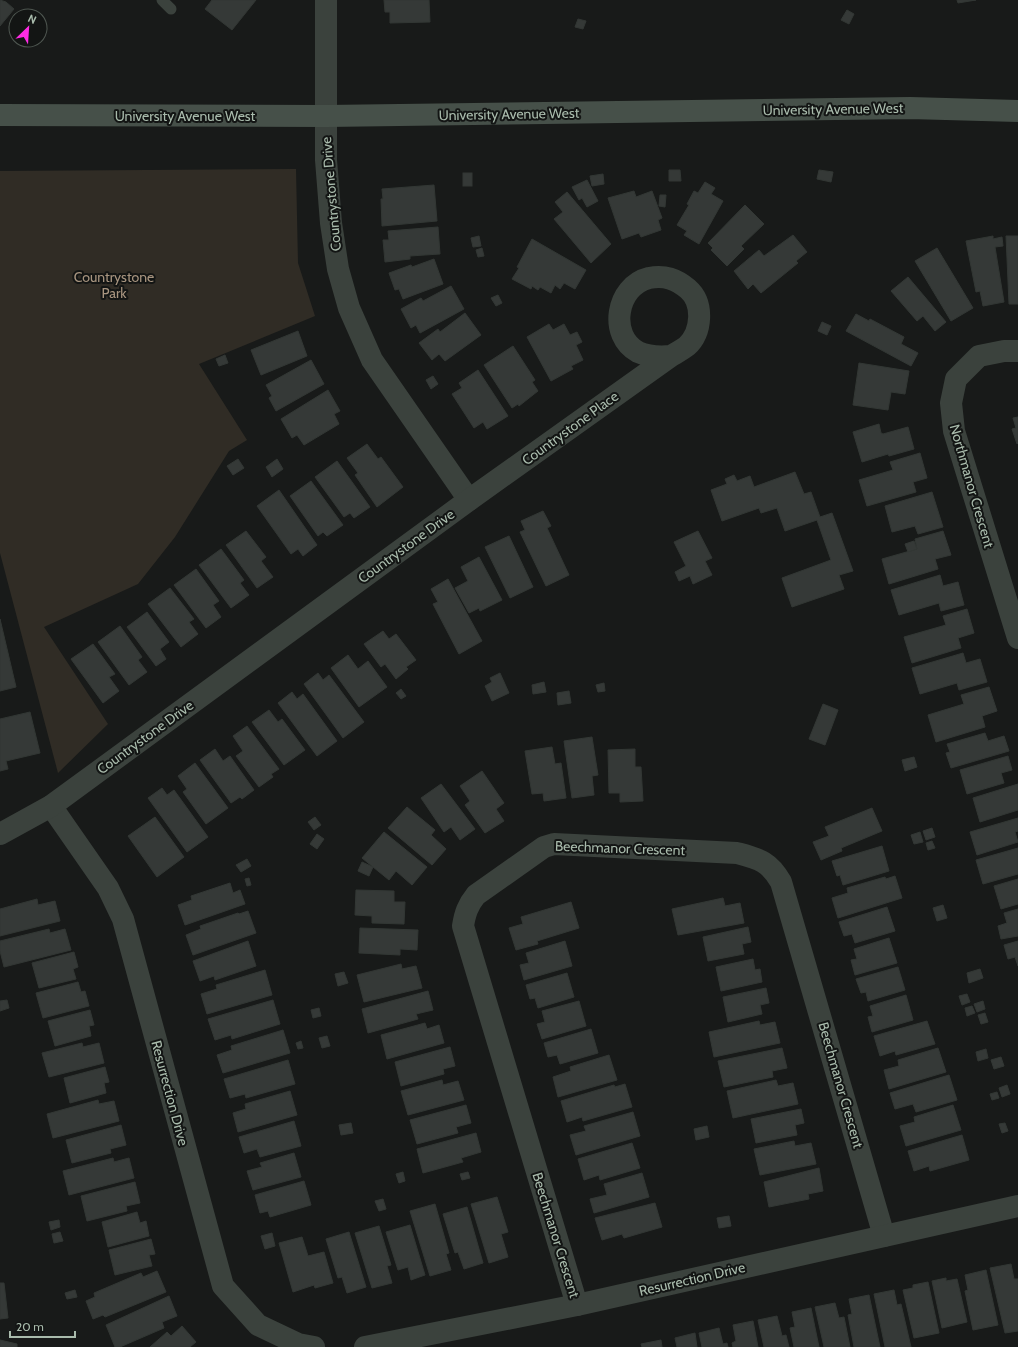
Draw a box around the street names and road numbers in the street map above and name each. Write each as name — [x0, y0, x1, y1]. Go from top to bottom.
street label: University Avenue West — [763, 99, 904, 119]
street label: University Avenue West — [439, 104, 580, 124]
street label: University Avenue West — [115, 107, 256, 125]
street label: Countrystone Drive — [317, 136, 345, 252]
street label: Countrystone Place — [518, 387, 622, 469]
street label: Northmanor Crescent — [946, 422, 998, 550]
street label: Countrystone Drive — [354, 505, 458, 587]
street label: Countrystone Drive — [93, 696, 197, 778]
street label: Beechmanor Crescent — [555, 837, 686, 859]
street label: Beechmanor Crescent — [814, 1020, 868, 1150]
street label: Resurrection Drive — [147, 1038, 193, 1148]
street label: Beechmanor Crescent — [528, 1170, 584, 1300]
street label: Resurrection Drive — [637, 1258, 747, 1300]

